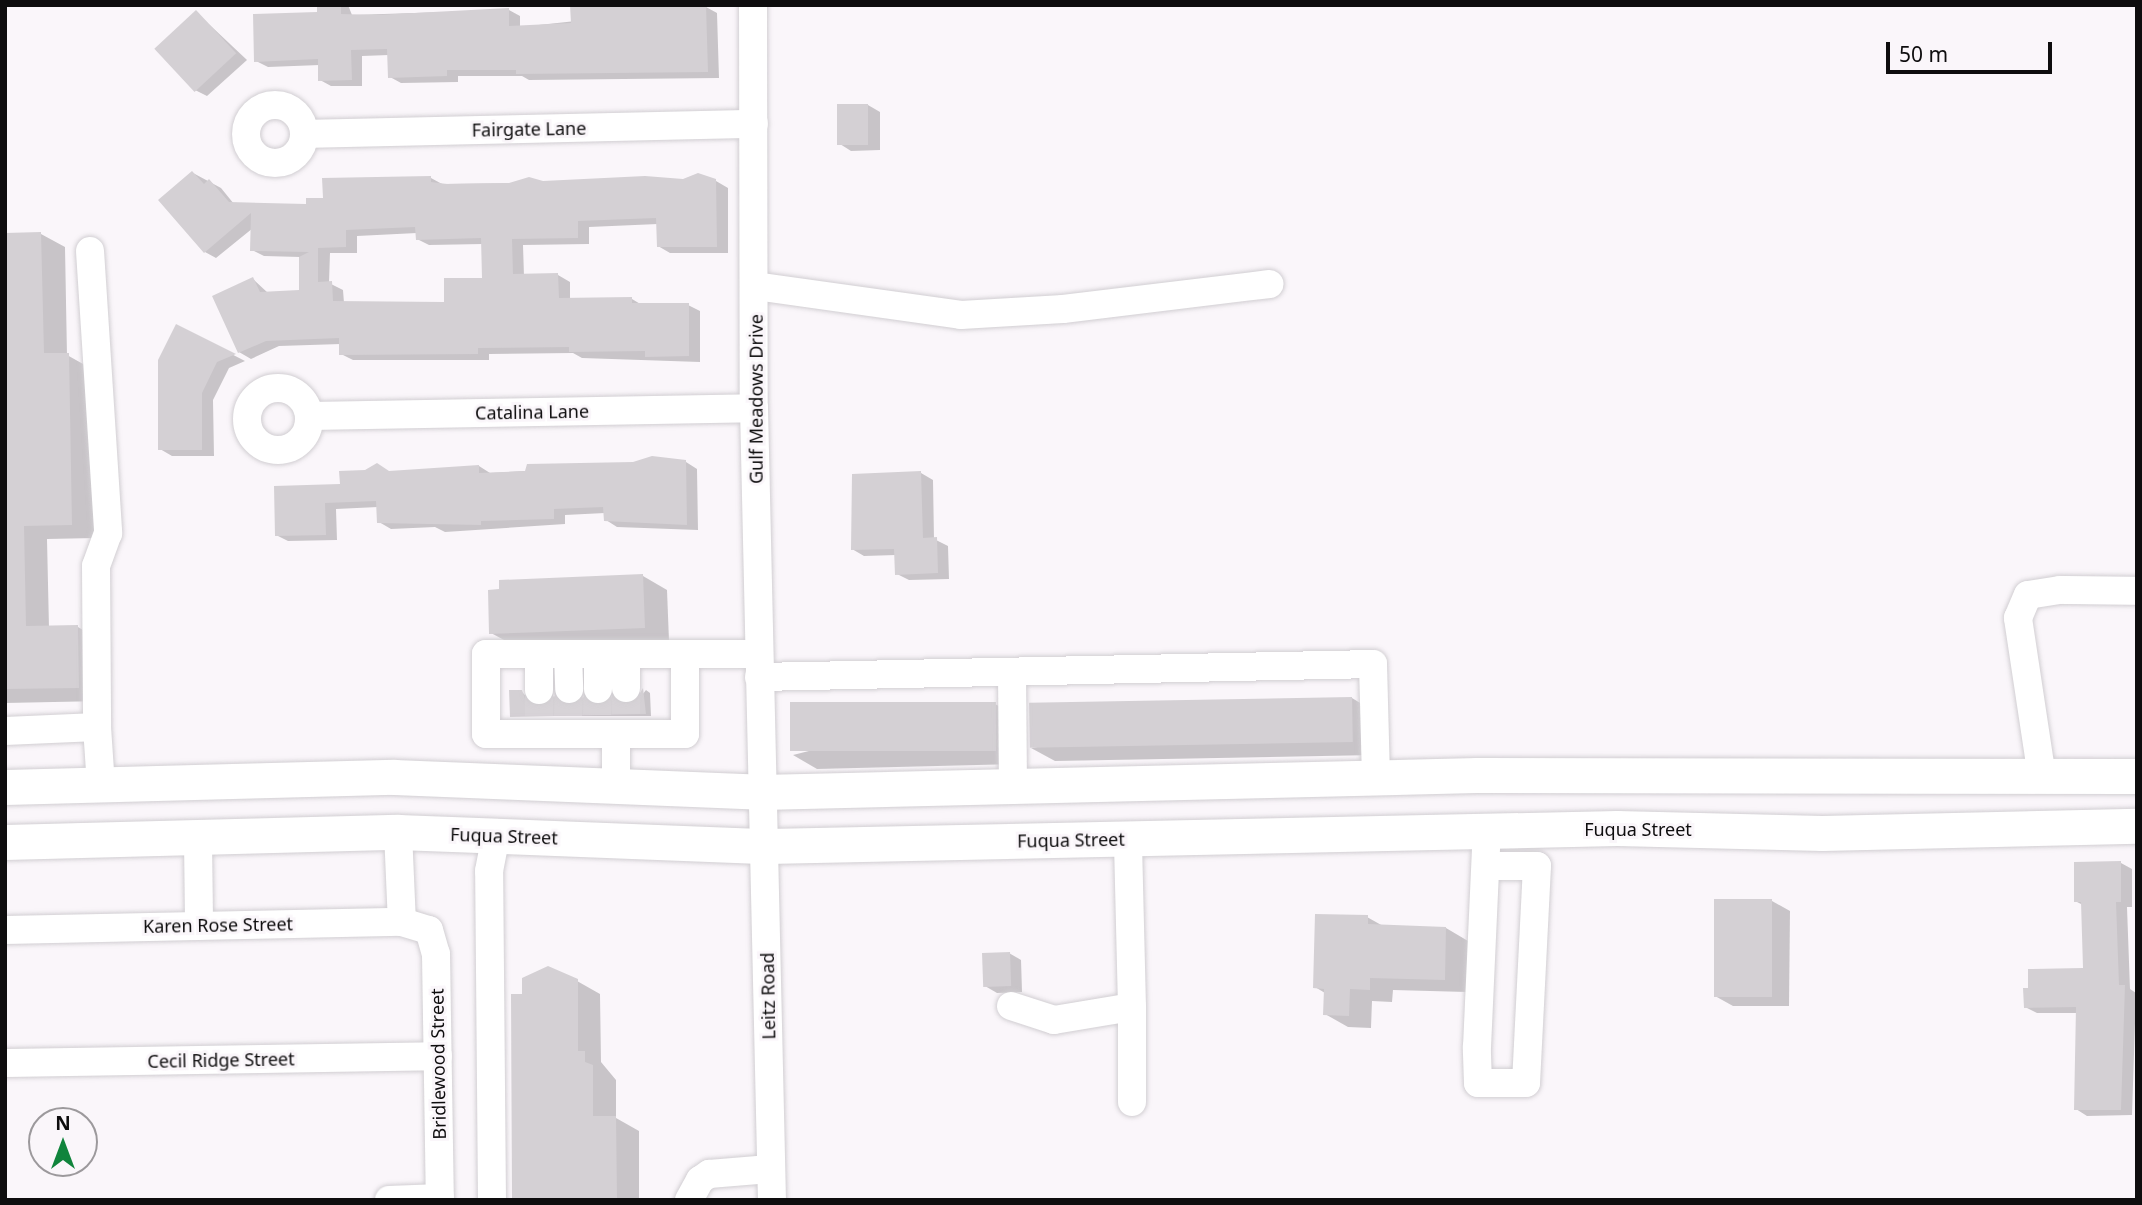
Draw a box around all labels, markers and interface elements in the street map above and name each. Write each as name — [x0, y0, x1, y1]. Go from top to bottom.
scale bar — [1890, 28, 2056, 72]
text: 50 m — [1899, 40, 1948, 68]
street label: Fairgate Lane — [471, 117, 587, 141]
street label: Gulf Meadows Drive — [745, 314, 767, 484]
street label: Catalina Lane — [475, 400, 589, 424]
street label: Fuqua Street — [1584, 818, 1692, 840]
street label: Fuqua Street — [450, 823, 558, 849]
street label: Fuqua Street — [1017, 828, 1125, 852]
street label: Karen Rose Street — [143, 913, 293, 937]
street label: Leitz Road — [756, 952, 780, 1040]
street label: Bridlewood Street — [426, 988, 450, 1140]
street label: Cecil Ridge Street — [147, 1048, 295, 1072]
north arrow — [28, 1107, 98, 1177]
text: N — [55, 1110, 71, 1136]

